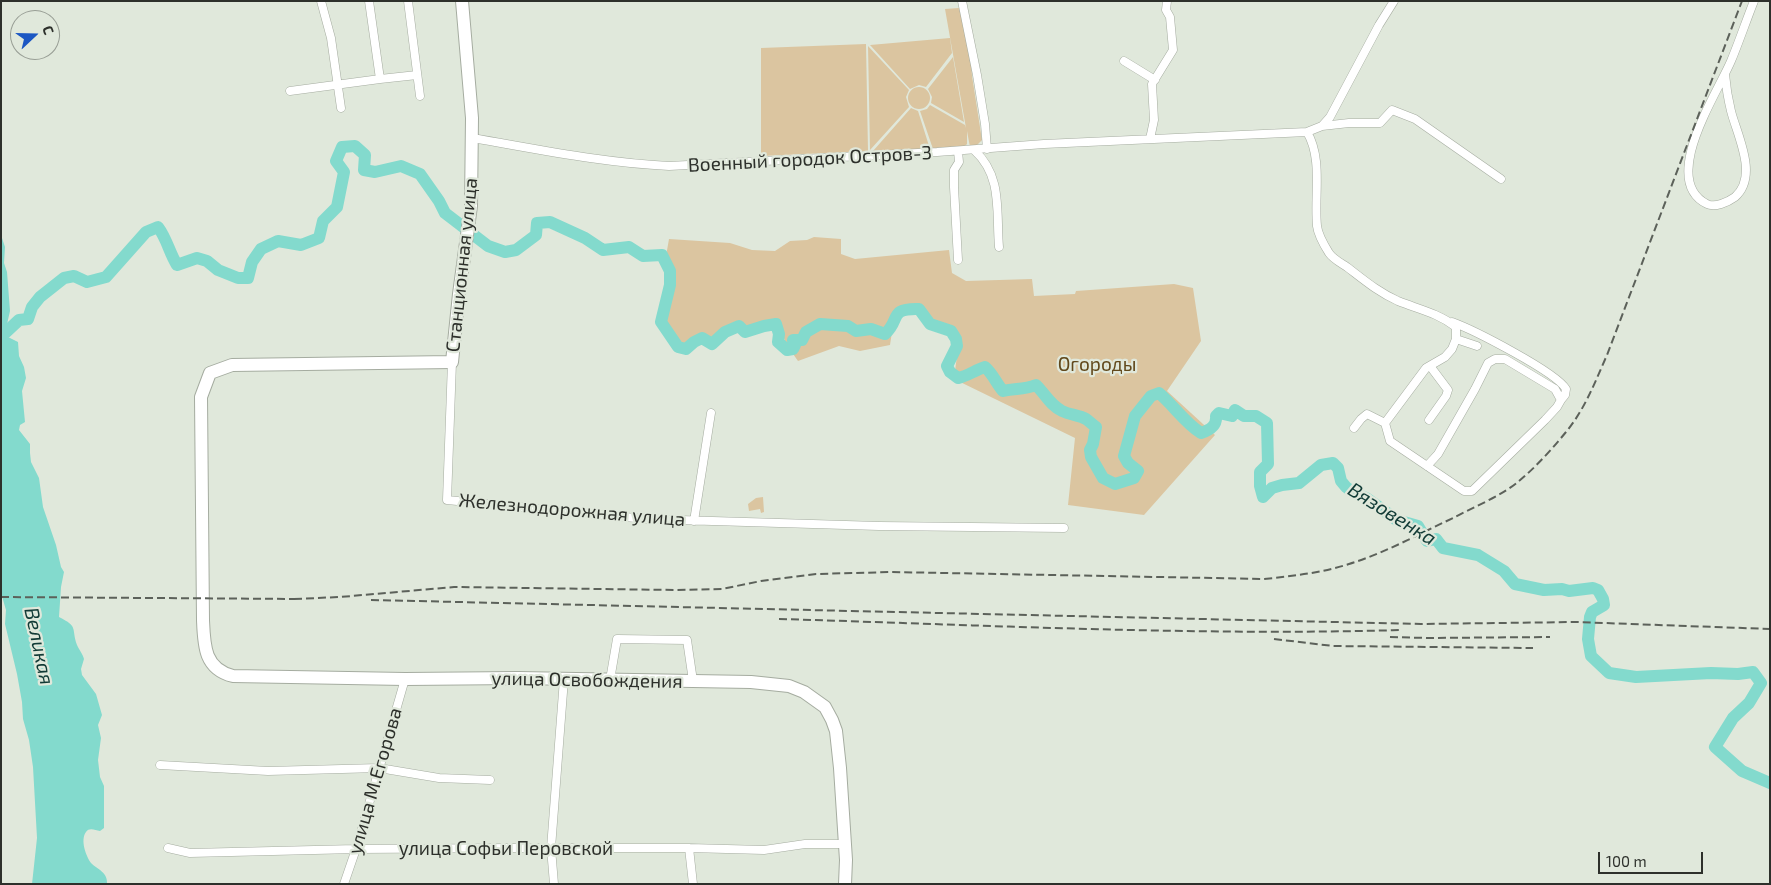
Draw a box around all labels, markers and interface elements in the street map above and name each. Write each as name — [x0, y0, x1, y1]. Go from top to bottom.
north arrow — [10, 10, 60, 60]
text: С — [39, 23, 58, 37]
street label: Военный городок Остров-3 — [687, 141, 933, 177]
street label: Станционная улица — [442, 177, 482, 353]
park label: Огороды — [1058, 354, 1136, 376]
water label: Вязовенка — [1343, 477, 1441, 551]
street label: Железнодорожная улица — [458, 489, 686, 531]
water label: Великая — [19, 605, 59, 687]
street label: улица Освобождения — [491, 667, 683, 693]
street label: улица М.Егорова — [343, 705, 407, 857]
street label: улица Софьи Перовской — [399, 838, 613, 860]
scale bar — [1601, 842, 1706, 874]
text: 100 m — [1606, 852, 1647, 870]

